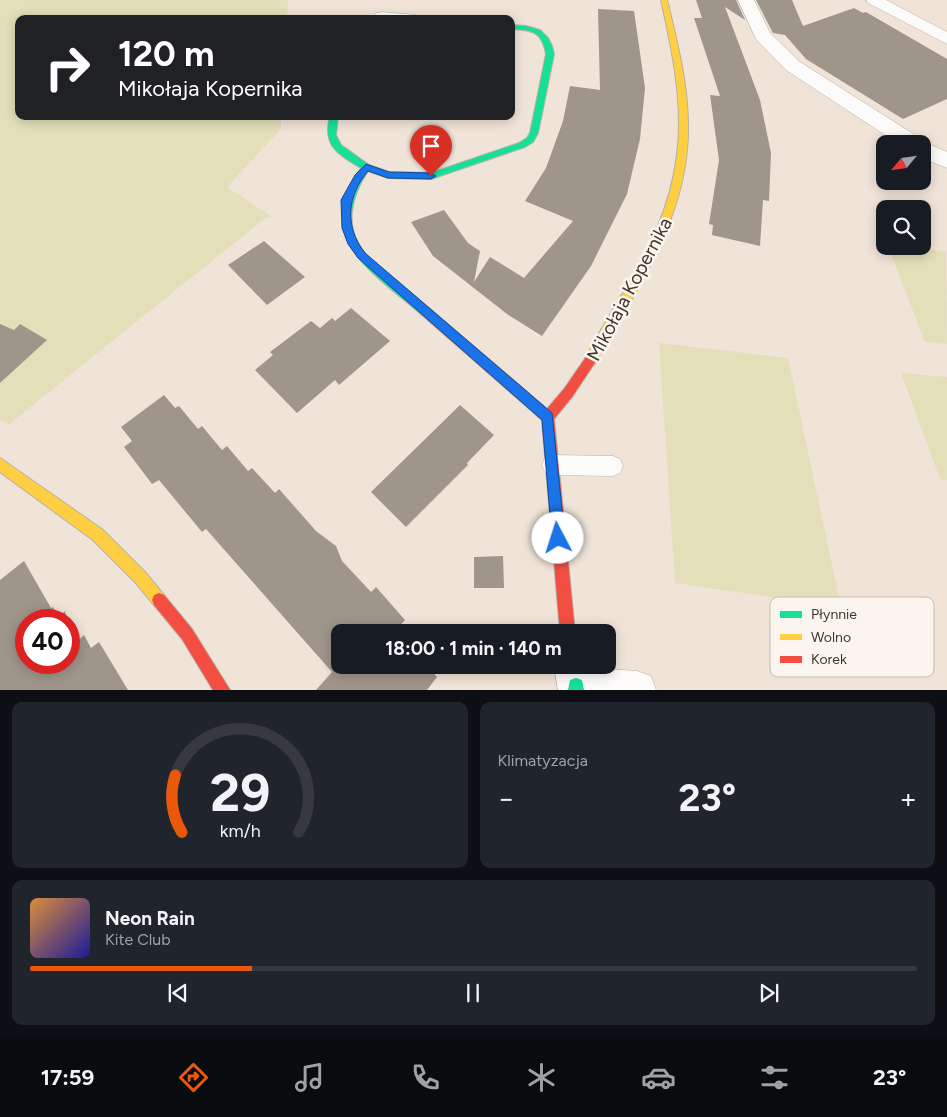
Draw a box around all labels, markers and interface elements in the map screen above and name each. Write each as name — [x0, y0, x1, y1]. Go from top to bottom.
text: 120 m — [118, 33, 215, 75]
icon: right — [35, 35, 100, 100]
text: Mikołaja Kopernika — [118, 75, 302, 102]
pin — [410, 125, 452, 176]
icon: arrive — [417, 132, 445, 160]
north arrow — [876, 135, 931, 190]
map controls — [876, 135, 931, 255]
button: search — [876, 200, 931, 255]
street label: Mikołaja Kopernika — [582, 214, 677, 365]
position arrow — [531, 511, 583, 563]
legend — [770, 597, 934, 677]
text: Płynnie — [811, 606, 857, 623]
speed limit sign: 40 — [15, 609, 80, 674]
text: Wolno — [811, 629, 851, 646]
text: 18:00 · 1 min · 140 m — [385, 637, 562, 660]
text: Korek — [811, 651, 847, 668]
text: Klimatyzacja — [498, 751, 588, 770]
text: 29 — [210, 762, 270, 824]
text: 23° — [679, 775, 736, 821]
text: − — [498, 781, 515, 815]
text: + — [900, 781, 917, 815]
text: km/h — [219, 820, 260, 841]
text: Neon Rain — [105, 907, 195, 930]
text: Kite Club — [105, 930, 171, 949]
icon: previous — [164, 979, 192, 1007]
icon: pause — [459, 979, 487, 1007]
icon: next — [755, 979, 783, 1007]
icon: directions — [176, 1060, 211, 1095]
icon: music — [292, 1060, 327, 1095]
icon: phone — [408, 1060, 443, 1095]
icon: climate — [524, 1060, 559, 1095]
icon: car — [641, 1060, 676, 1095]
icon: filters — [757, 1060, 792, 1095]
text: 17:59 — [41, 1064, 94, 1091]
text: 23° — [873, 1064, 906, 1091]

